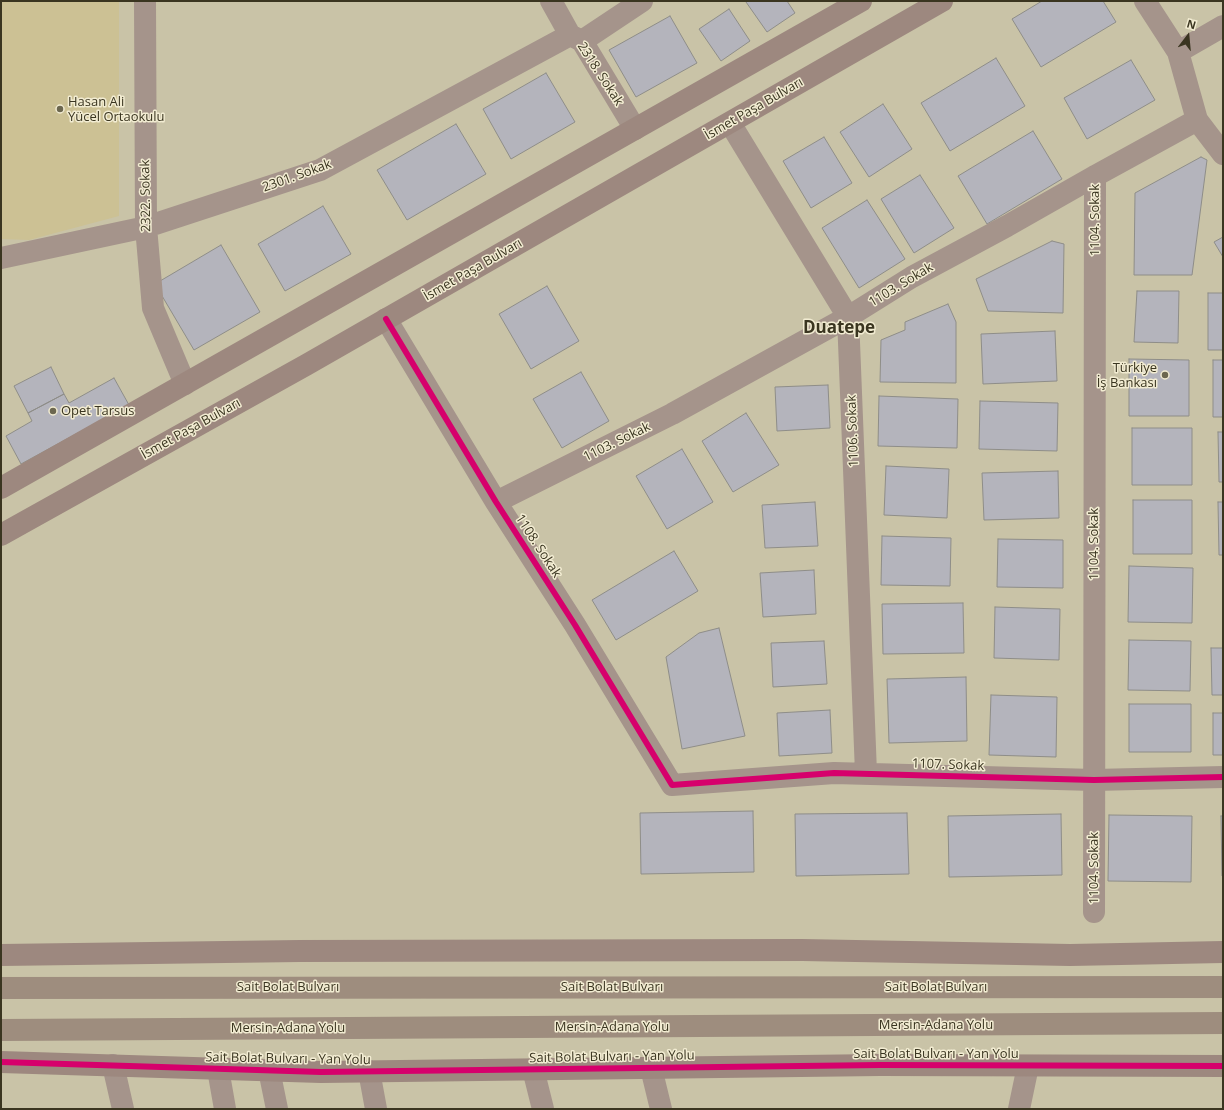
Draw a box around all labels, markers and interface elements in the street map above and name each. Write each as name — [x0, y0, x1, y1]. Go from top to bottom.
north arrow — [1168, 16, 1208, 56]
text: N — [1185, 16, 1198, 32]
street label: 2318. Sokak — [574, 39, 626, 109]
street label: İsmet Paşa Bulvarı — [702, 75, 806, 143]
place label: Hasan Ali Yücel Ortaokulu — [68, 94, 165, 125]
marker: Hasan Ali Yücel Ortaokulu — [55, 104, 65, 114]
street label: 2301. Sokak — [260, 156, 334, 196]
street label: 2322. Sokak — [138, 160, 154, 232]
street label: 1104. Sokak — [1087, 184, 1103, 256]
street label: İsmet Paşa Bulvarı — [421, 236, 525, 304]
street label: 1103. Sokak — [866, 260, 936, 310]
district label: Duatepe — [803, 318, 875, 338]
place label: Türkiye İş Bankası — [1097, 360, 1157, 391]
marker: Türkiye İş Bankası — [1160, 370, 1170, 380]
street label: İsmet Paşa Bulvarı — [139, 395, 243, 463]
street label: 1106. Sokak — [844, 395, 862, 467]
place label: Opet Tarsus — [61, 403, 134, 419]
marker: Opet Tarsus — [48, 406, 58, 416]
street label: 1103. Sokak — [581, 419, 653, 465]
street label: 1104. Sokak — [1086, 508, 1102, 580]
street label: 1108. Sokak — [512, 511, 564, 581]
street label: 1107. Sokak — [912, 756, 984, 774]
street label: 1104. Sokak — [1086, 832, 1102, 904]
street label: Sait Bolat Bulvarı — [237, 979, 339, 995]
street label: Sait Bolat Bulvarı — [561, 979, 663, 995]
street label: Sait Bolat Bulvarı — [885, 979, 987, 995]
street label: Mersin-Adana Yolu — [879, 1017, 993, 1033]
street label: Mersin-Adana Yolu — [555, 1019, 669, 1035]
street label: Mersin-Adana Yolu — [231, 1020, 345, 1036]
street label: Sait Bolat Bulvarı - Yan Yolu — [853, 1046, 1019, 1062]
street label: Sait Bolat Bulvarı - Yan Yolu — [529, 1048, 695, 1066]
street label: Sait Bolat Bulvarı - Yan Yolu — [205, 1050, 371, 1068]

